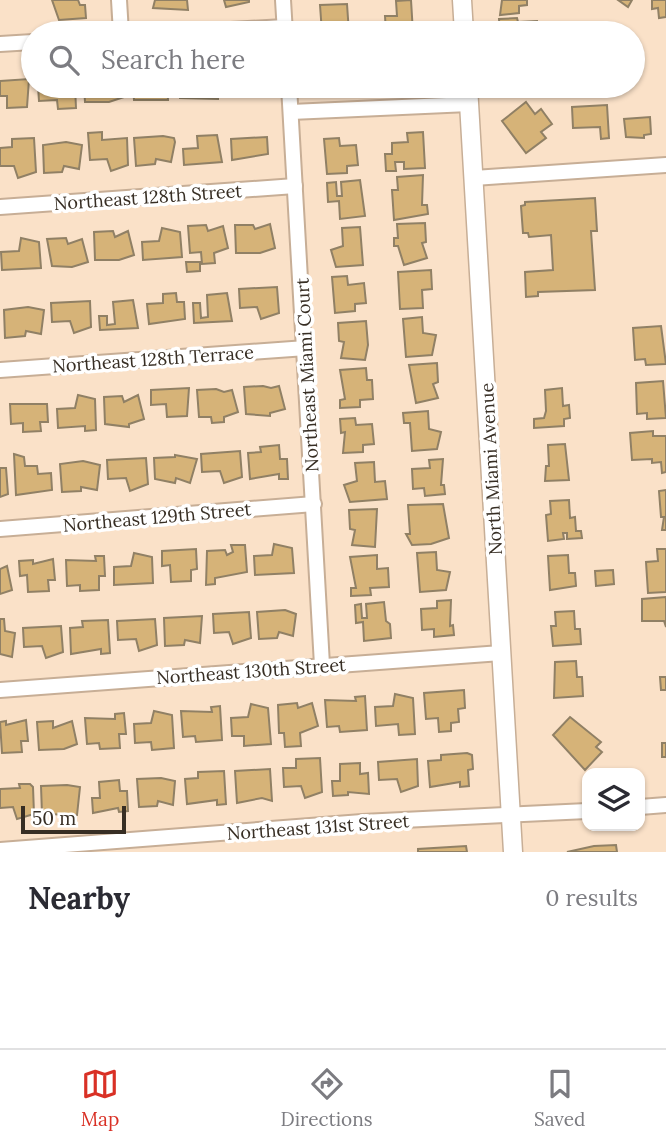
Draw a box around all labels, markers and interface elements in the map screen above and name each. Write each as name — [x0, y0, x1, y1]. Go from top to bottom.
search box — [21, 21, 645, 98]
icon: search — [45, 41, 83, 79]
text: Search here — [101, 43, 245, 76]
street label: Northeast 128th Street — [53, 179, 243, 215]
street label: Northeast Miami Court — [290, 277, 324, 473]
street label: Northeast 128th Terrace — [51, 340, 255, 378]
street label: North Miami Avenue — [475, 382, 507, 556]
street label: Northeast 129th Street — [62, 497, 252, 537]
street label: Northeast 130th Street — [155, 653, 347, 689]
map controls — [582, 768, 645, 831]
button: layers — [582, 768, 645, 831]
scale bar — [21, 803, 126, 835]
text: 50 m — [32, 806, 76, 830]
street label: Northeast 131st Street — [226, 809, 410, 845]
text: Nearby — [28, 879, 130, 917]
text: 0 results — [545, 883, 638, 912]
tab: Map — [81, 1065, 119, 1131]
tab: Directions — [281, 1065, 373, 1131]
tab: Saved — [534, 1065, 585, 1131]

